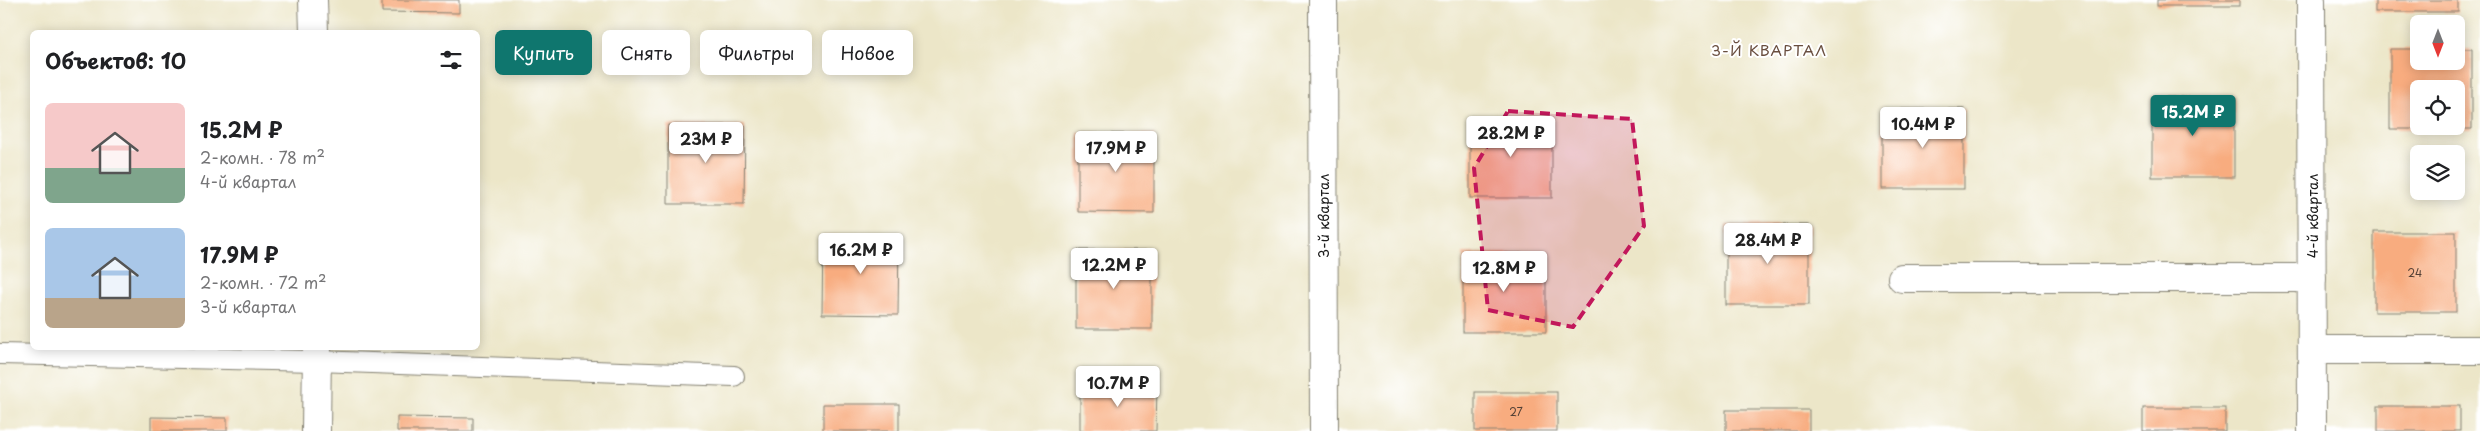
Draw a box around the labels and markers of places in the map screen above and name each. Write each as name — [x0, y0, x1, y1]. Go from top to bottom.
pin: 15.2M ₽ — [2147, 94, 2239, 137]
pin: 10.4M ₽ — [1877, 106, 1969, 149]
pin: 28.2M ₽ — [1465, 116, 1557, 158]
pin: 23M ₽ — [671, 121, 741, 164]
pin: 17.9M ₽ — [1070, 130, 1162, 173]
pin: 28.4M ₽ — [1722, 222, 1814, 265]
pin: 16.2M ₽ — [815, 232, 907, 275]
pin: 12.2M ₽ — [1068, 248, 1160, 290]
pin: 12.8M ₽ — [1458, 250, 1550, 293]
pin: 10.7M ₽ — [1072, 366, 1164, 408]

